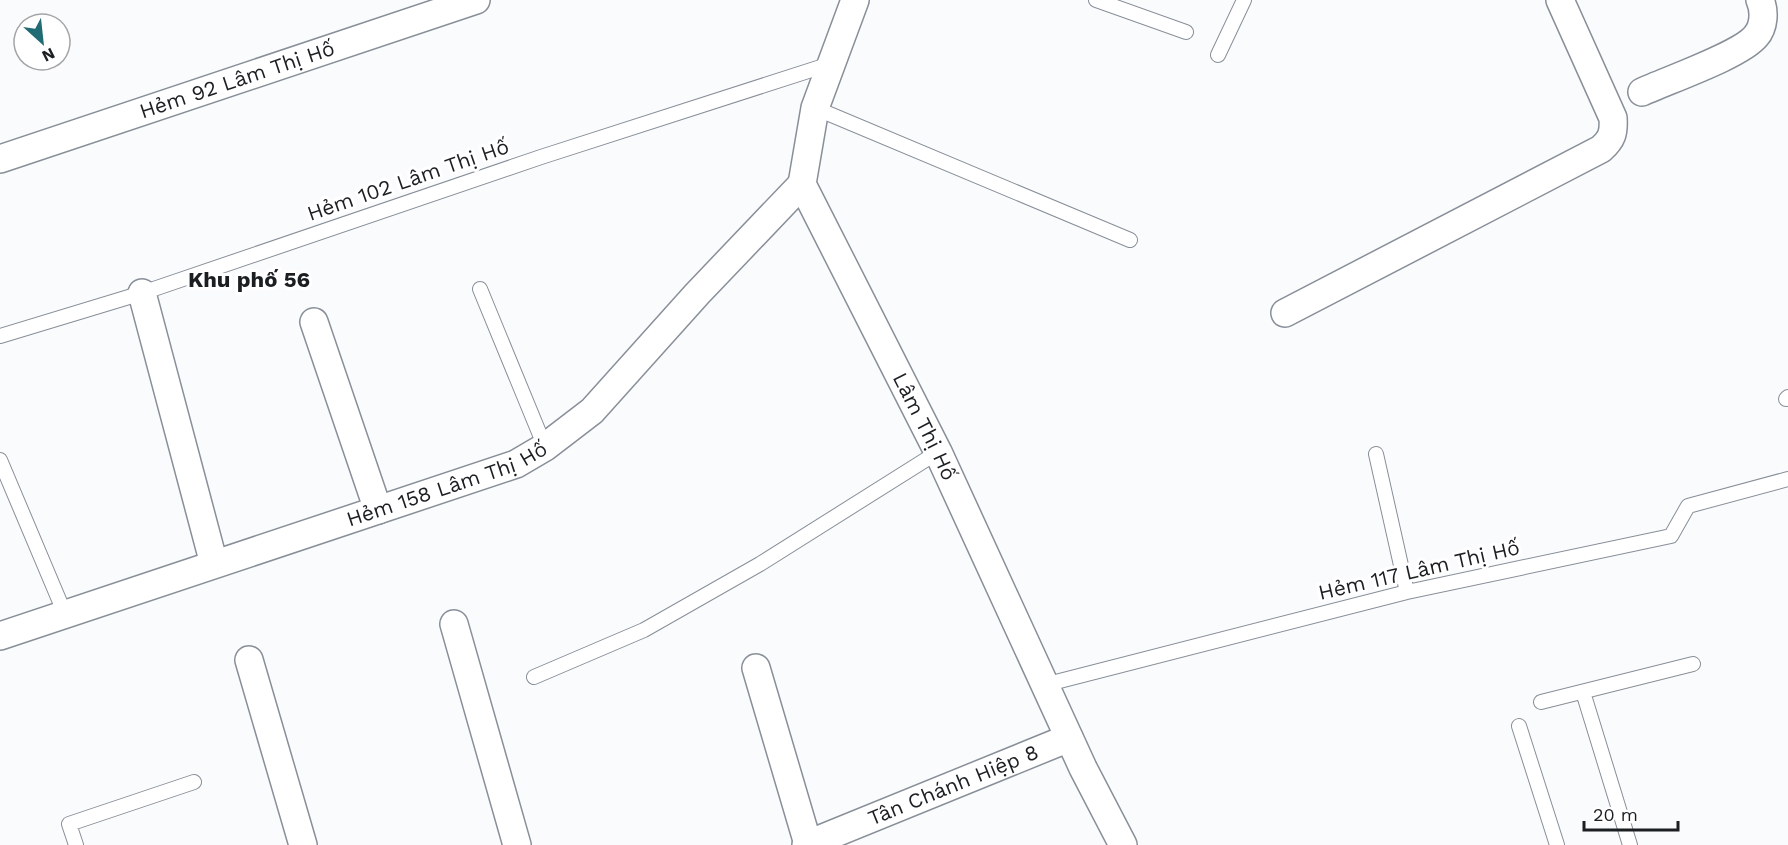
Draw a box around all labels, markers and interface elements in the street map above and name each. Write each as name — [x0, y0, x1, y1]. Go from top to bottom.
north arrow — [12, 12, 72, 72]
street label: Hẻm 92 Lâm Thị Hố — [136, 35, 338, 123]
text: N — [39, 44, 58, 66]
street label: Hẻm 102 Lâm Thị Hố — [304, 133, 512, 226]
district label: Khu phố 56 — [188, 267, 310, 292]
street label: Lâm Thị Hố — [888, 368, 962, 484]
street label: Hẻm 158 Lâm Thị Hố — [343, 436, 551, 532]
street label: Hẻm 117 Lâm Thị Hố — [1316, 534, 1522, 605]
street label: Tân Chánh Hiệp 8 — [864, 739, 1042, 830]
scale bar — [1584, 794, 1678, 832]
text: 20 m — [1593, 804, 1638, 825]

